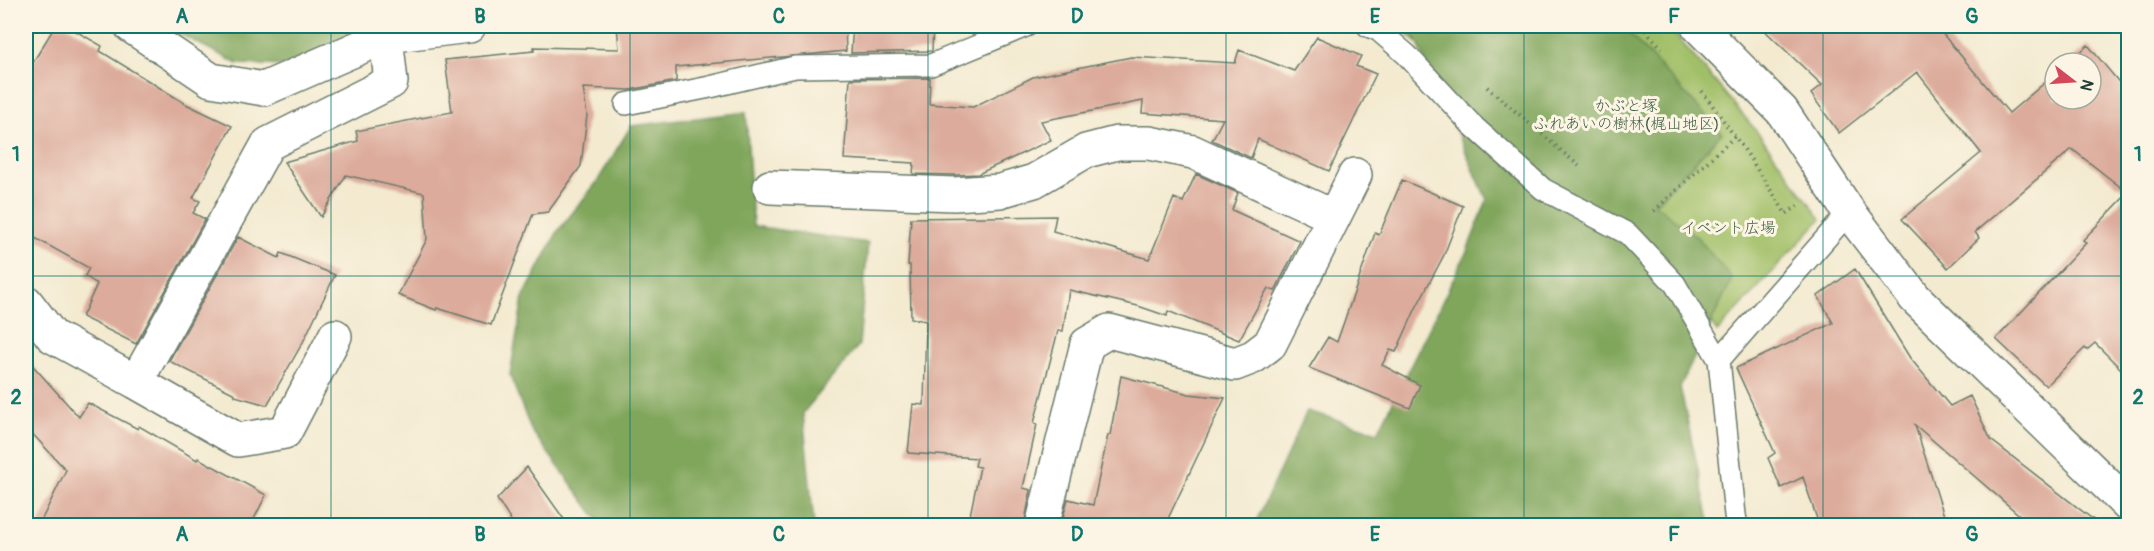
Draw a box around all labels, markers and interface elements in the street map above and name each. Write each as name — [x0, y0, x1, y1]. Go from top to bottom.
text: A — [176, 4, 189, 29]
text: B — [474, 4, 486, 29]
text: C — [773, 4, 785, 29]
text: D — [1071, 4, 1084, 29]
text: E — [1370, 4, 1381, 29]
text: F — [1668, 4, 1680, 29]
text: G — [1965, 4, 1979, 29]
north arrow — [2043, 51, 2103, 111]
text: N — [2075, 77, 2098, 93]
park label: かぶと塚 ふれあいの樹林(梶山地区) — [1533, 96, 1719, 134]
text: 1 — [12, 142, 20, 167]
text: 1 — [2134, 142, 2142, 167]
park label: イベント広場 — [1680, 218, 1776, 238]
text: 2 — [10, 385, 22, 410]
text: 2 — [2132, 385, 2144, 410]
text: A — [176, 522, 189, 547]
text: B — [474, 522, 486, 547]
text: C — [773, 522, 785, 547]
text: D — [1071, 522, 1084, 547]
text: E — [1370, 522, 1381, 547]
text: F — [1668, 522, 1680, 547]
text: G — [1965, 522, 1979, 547]

